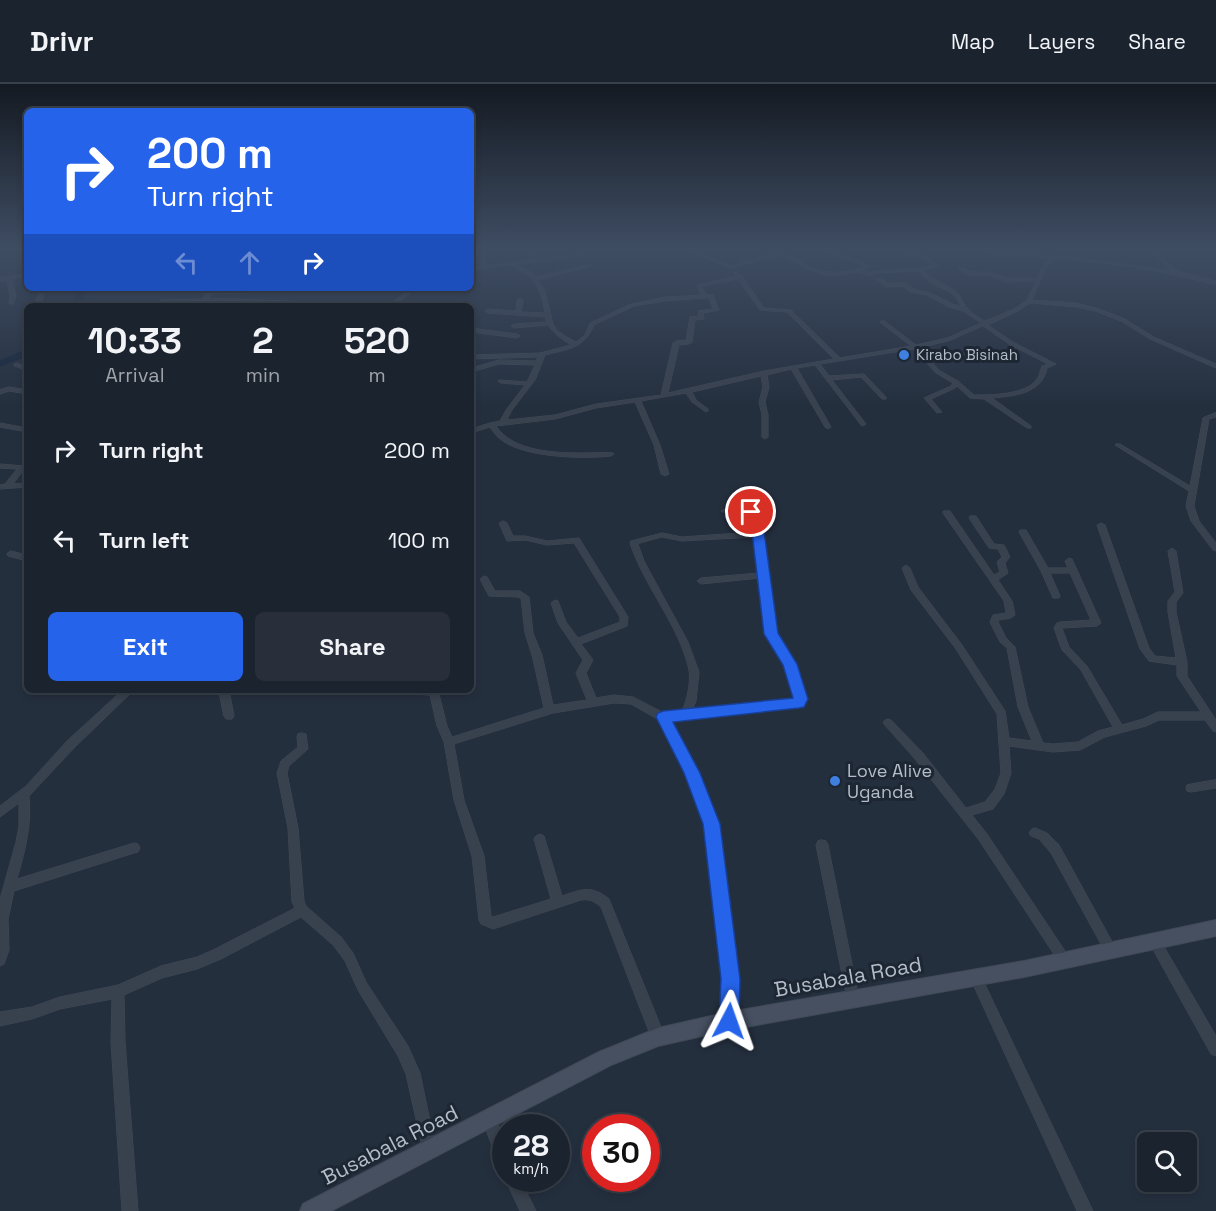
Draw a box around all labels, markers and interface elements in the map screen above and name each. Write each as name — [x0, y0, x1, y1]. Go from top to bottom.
text: Drivr — [30, 23, 94, 59]
text: Map — [951, 28, 995, 55]
text: Layers — [1028, 28, 1095, 55]
text: Share — [1128, 28, 1186, 55]
text: 200 m — [147, 127, 273, 180]
icon: right — [48, 132, 126, 210]
text: Turn right — [147, 179, 274, 214]
icon: left — [170, 246, 203, 279]
icon: ahead — [233, 246, 266, 279]
icon: right — [296, 246, 329, 279]
text: 10:33 — [88, 318, 182, 364]
text: 2 — [252, 318, 274, 364]
text: 520 — [344, 318, 410, 364]
place label: Kirabo Bisinah — [916, 345, 1018, 364]
marker: Kirabo Bisinah — [897, 348, 911, 362]
text: Arrival — [105, 362, 165, 388]
text: min — [246, 362, 280, 388]
text: m — [368, 362, 386, 388]
icon: right — [48, 434, 81, 467]
text: Turn right — [99, 436, 204, 464]
text: 200 m — [384, 436, 450, 464]
pin — [725, 486, 776, 537]
icon: arrive — [734, 495, 767, 528]
icon: left — [48, 524, 81, 557]
text: Turn left — [99, 526, 189, 554]
text: 100 m — [388, 526, 450, 554]
button: Exit — [48, 612, 243, 681]
button: Share — [255, 612, 450, 681]
place label: Love Alive Uganda — [847, 759, 932, 803]
marker: Love Alive Uganda — [828, 774, 842, 788]
street label: Busabala Road — [772, 950, 924, 1003]
position arrow — [697, 989, 761, 1053]
street label: Busabala Road — [317, 1099, 463, 1191]
speed limit sign: 30 — [582, 1114, 660, 1192]
text: 28 — [513, 1126, 549, 1165]
map controls — [1137, 1132, 1197, 1192]
button: search — [1137, 1132, 1197, 1192]
text: km/h — [513, 1159, 549, 1178]

